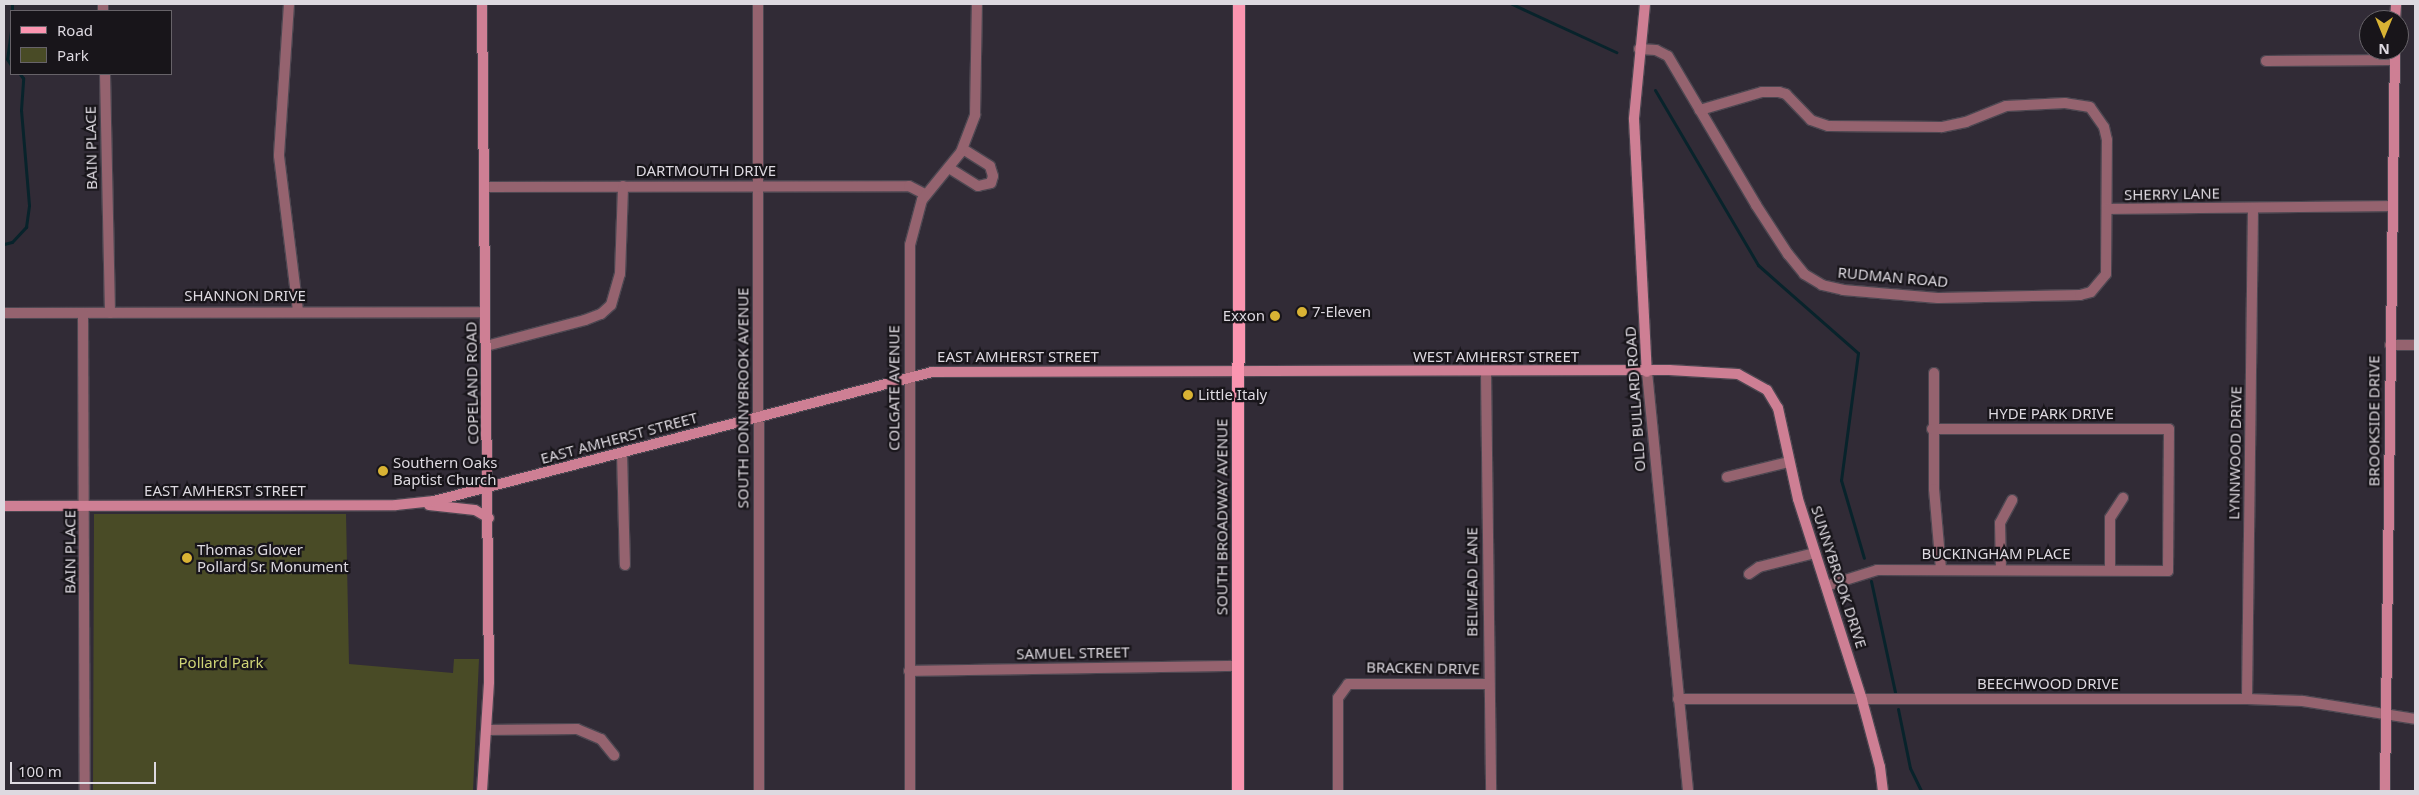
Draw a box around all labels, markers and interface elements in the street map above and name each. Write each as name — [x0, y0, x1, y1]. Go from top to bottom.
legend — [10, 10, 172, 75]
north arrow — [2359, 10, 2409, 60]
text: Road — [57, 20, 93, 40]
text: N — [2378, 40, 2390, 59]
text: Park — [57, 45, 89, 65]
street label: BAIN PLACE — [81, 106, 101, 190]
street label: DARTMOUTH DRIVE — [636, 162, 776, 180]
street label: SHERRY LANE — [2124, 184, 2220, 204]
street label: RUDMAN ROAD — [1837, 263, 1949, 291]
street label: SHANNON DRIVE — [184, 287, 306, 305]
street label: SOUTH DONNYBROOK AVENUE — [734, 288, 752, 508]
place label: 7-Eleven — [1312, 303, 1371, 321]
marker: 7-Eleven — [1296, 306, 1308, 318]
place label: Exxon — [1223, 307, 1265, 325]
marker: Exxon — [1269, 310, 1281, 322]
street label: COPELAND ROAD — [462, 321, 482, 445]
street label: COLGATE AVENUE — [885, 325, 903, 451]
street label: OLD BULLARD ROAD — [1621, 326, 1649, 472]
street label: EAST AMHERST STREET — [937, 348, 1099, 366]
street label: WEST AMHERST STREET — [1413, 348, 1579, 366]
street label: BROOKSIDE DRIVE — [2365, 355, 2383, 487]
place label: Little Italy — [1198, 386, 1267, 404]
street label: LYNNWOOD DRIVE — [2225, 386, 2245, 520]
marker: Little Italy — [1182, 389, 1194, 401]
street label: HYDE PARK DRIVE — [1988, 405, 2114, 423]
street label: EAST AMHERST STREET — [539, 408, 699, 468]
street label: SOUTH BROADWAY AVENUE — [1213, 419, 1231, 615]
place label: Southern Oaks Baptist Church — [393, 453, 497, 488]
marker: Southern Oaks Baptist Church — [377, 465, 389, 477]
street label: EAST AMHERST STREET — [144, 482, 306, 500]
street label: SUNNYBROOK DRIVE — [1807, 503, 1871, 651]
street label: BAIN PLACE — [61, 510, 79, 594]
street label: BELMEAD LANE — [1463, 527, 1481, 637]
place label: Thomas Glover Pollard Sr. Monument — [197, 540, 349, 575]
street label: BUCKINGHAM PLACE — [1921, 545, 2071, 563]
marker: Thomas Glover Pollard Sr. Monument — [181, 552, 193, 564]
street label: SAMUEL STREET — [1016, 643, 1130, 663]
park label: Pollard Park — [178, 654, 264, 672]
street label: BRACKEN DRIVE — [1366, 658, 1480, 678]
street label: BEECHWOOD DRIVE — [1977, 675, 2119, 693]
scale bar — [12, 752, 159, 784]
text: 100 m — [18, 761, 62, 781]

